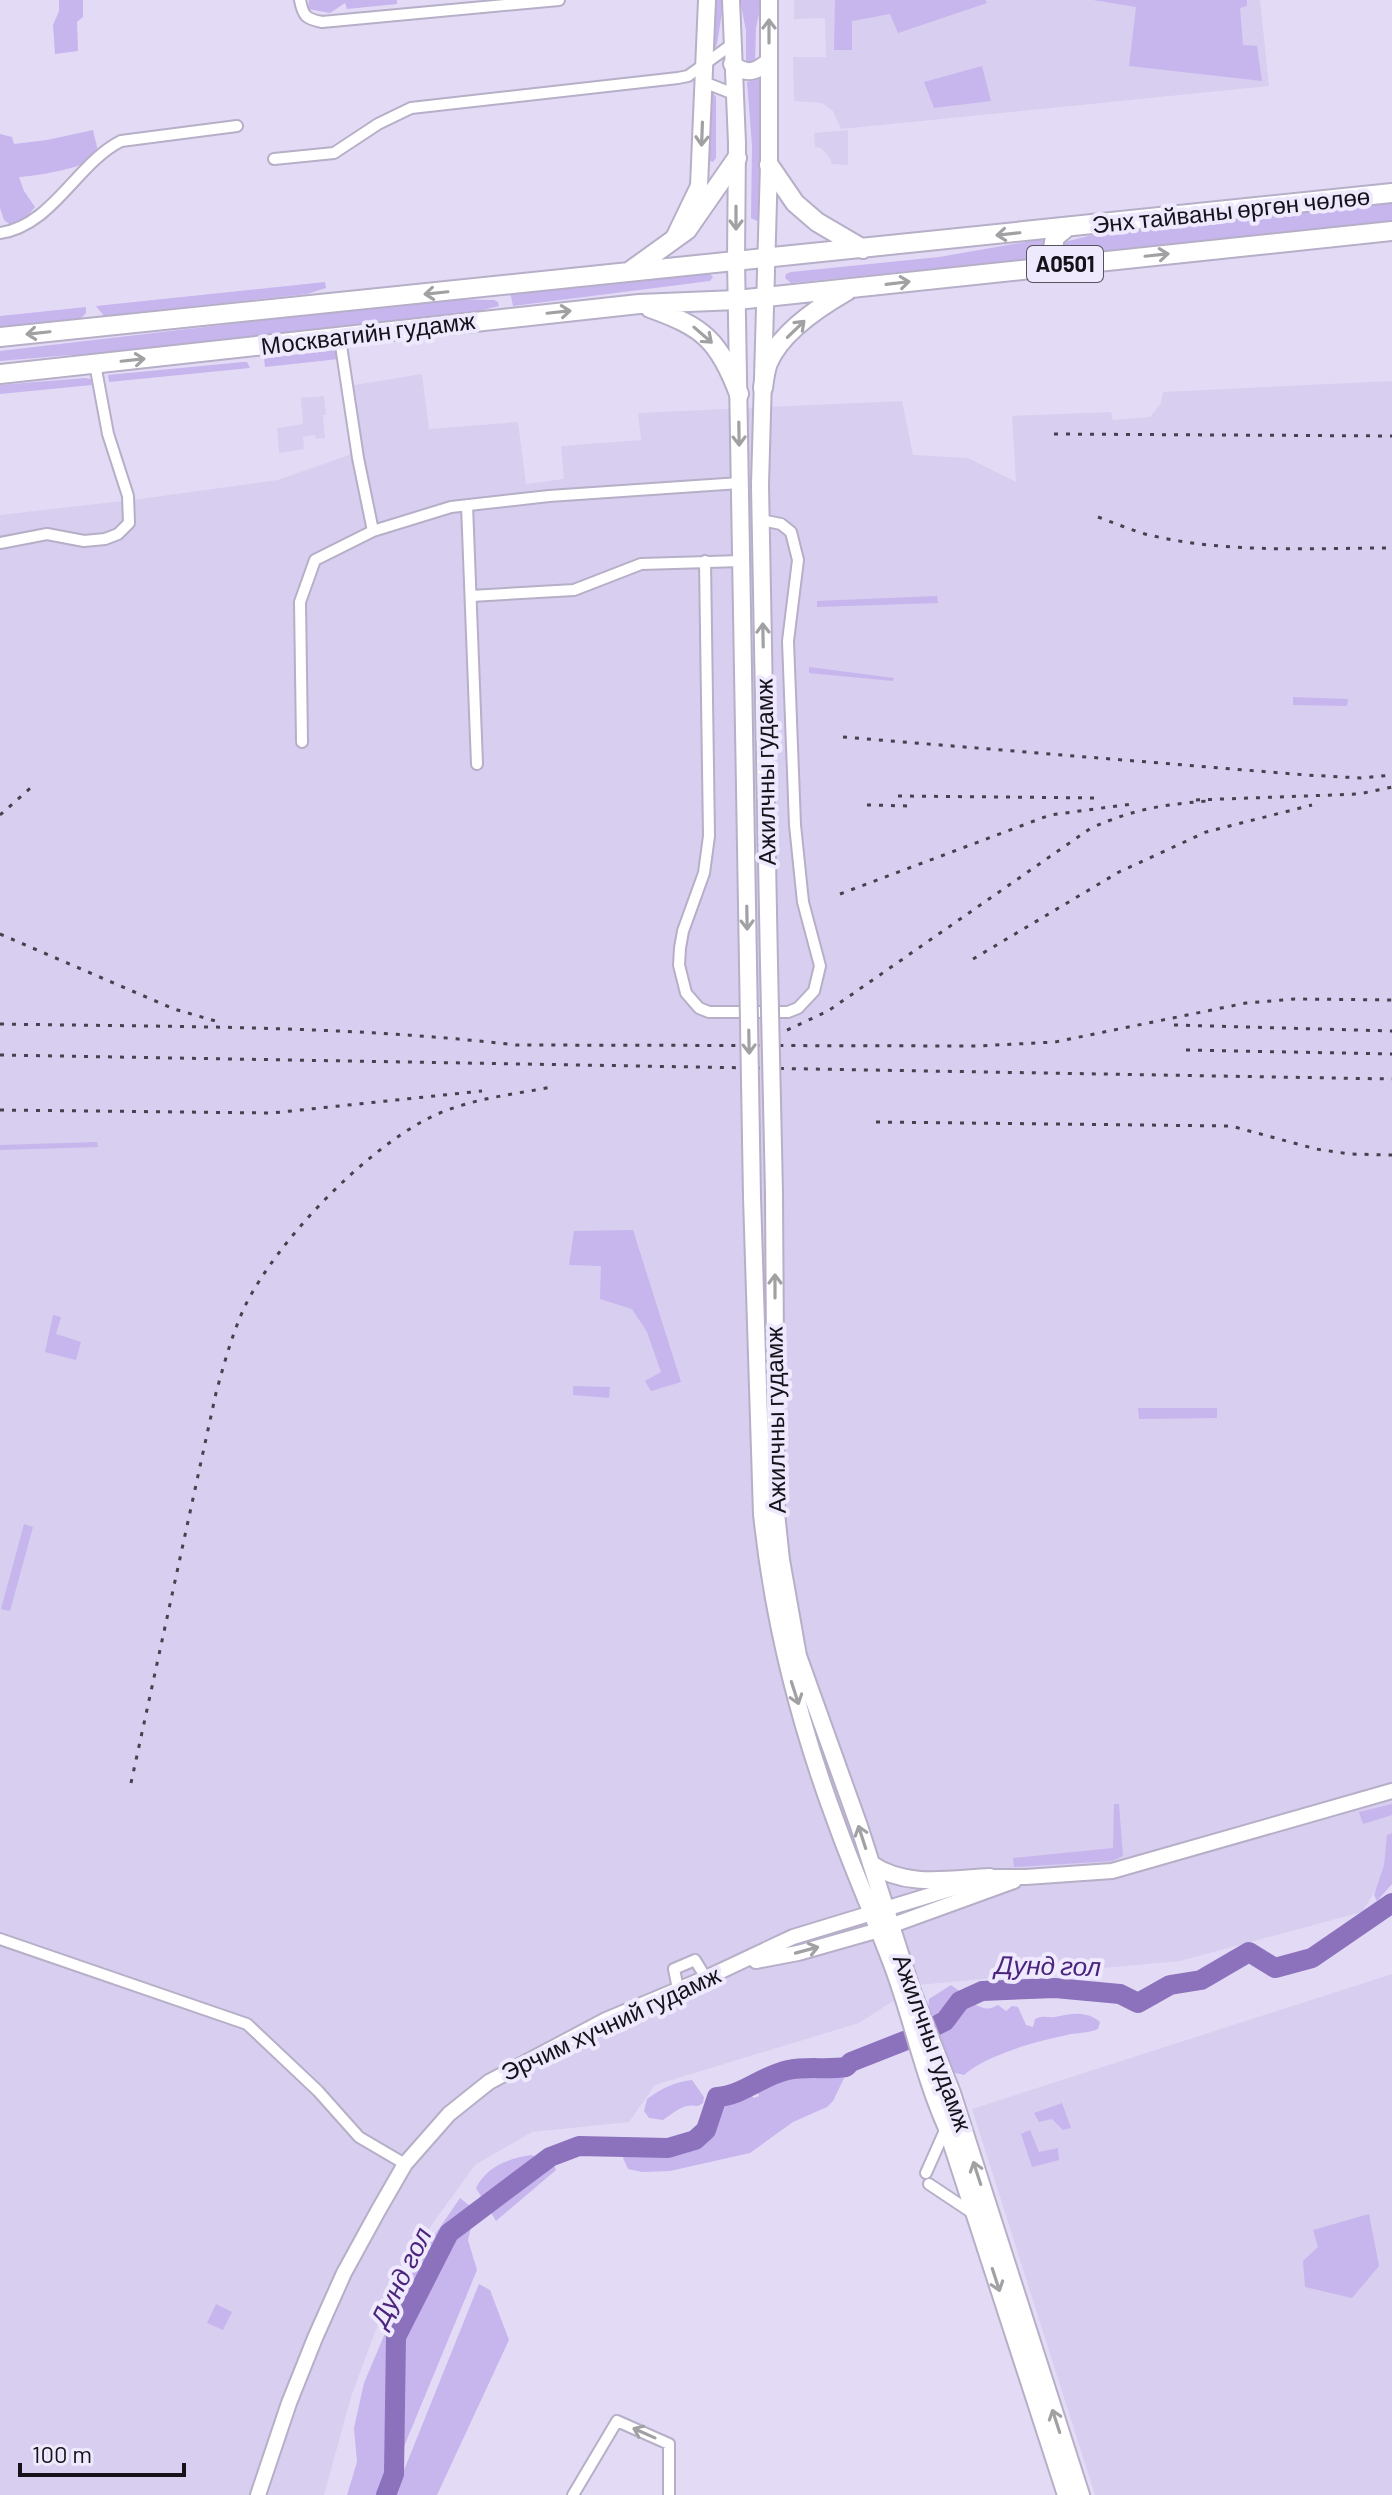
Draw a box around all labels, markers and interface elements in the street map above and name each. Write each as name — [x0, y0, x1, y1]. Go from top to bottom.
one-way arrow — [761, 18, 777, 45]
one-way arrow — [695, 120, 710, 147]
street label: Энх тайваны өргөн чөлөө — [1090, 180, 1371, 239]
one-way arrow — [728, 204, 744, 231]
one-way arrow — [995, 227, 1022, 242]
road number: A0501 — [1027, 246, 1103, 282]
one-way arrow — [1143, 247, 1170, 262]
one-way arrow — [885, 276, 911, 291]
one-way arrow — [423, 286, 450, 301]
street label: Москвагийн гудамж — [259, 305, 476, 360]
one-way arrow — [545, 305, 571, 320]
one-way arrow — [786, 320, 805, 339]
one-way arrow — [25, 326, 52, 341]
one-way arrow — [692, 326, 712, 344]
one-way arrow — [119, 353, 146, 368]
one-way arrow — [732, 420, 747, 447]
one-way arrow — [755, 622, 771, 649]
street label: Ажилчны гудамж — [748, 678, 781, 866]
one-way arrow — [739, 904, 755, 931]
one-way arrow — [742, 1028, 757, 1055]
one-way arrow — [767, 1273, 783, 1300]
street label: Ажилчны гудамж — [758, 1326, 791, 1514]
one-way arrow — [788, 1680, 803, 1705]
one-way arrow — [854, 1824, 869, 1849]
one-way arrow — [793, 1942, 819, 1957]
water label: Дунд гол — [992, 1948, 1102, 1981]
street label: Ажилчны гудамж — [888, 1950, 979, 2135]
street label: Эрчим хүчний гудамж — [496, 1959, 725, 2086]
one-way arrow — [969, 2161, 984, 2186]
water label: Дунд гол — [361, 2221, 437, 2334]
one-way arrow — [990, 2267, 1005, 2292]
one-way arrow — [1048, 2409, 1063, 2434]
one-way arrow — [632, 2425, 656, 2440]
scale bar — [20, 2427, 184, 2477]
text: 100 m — [32, 2439, 92, 2468]

